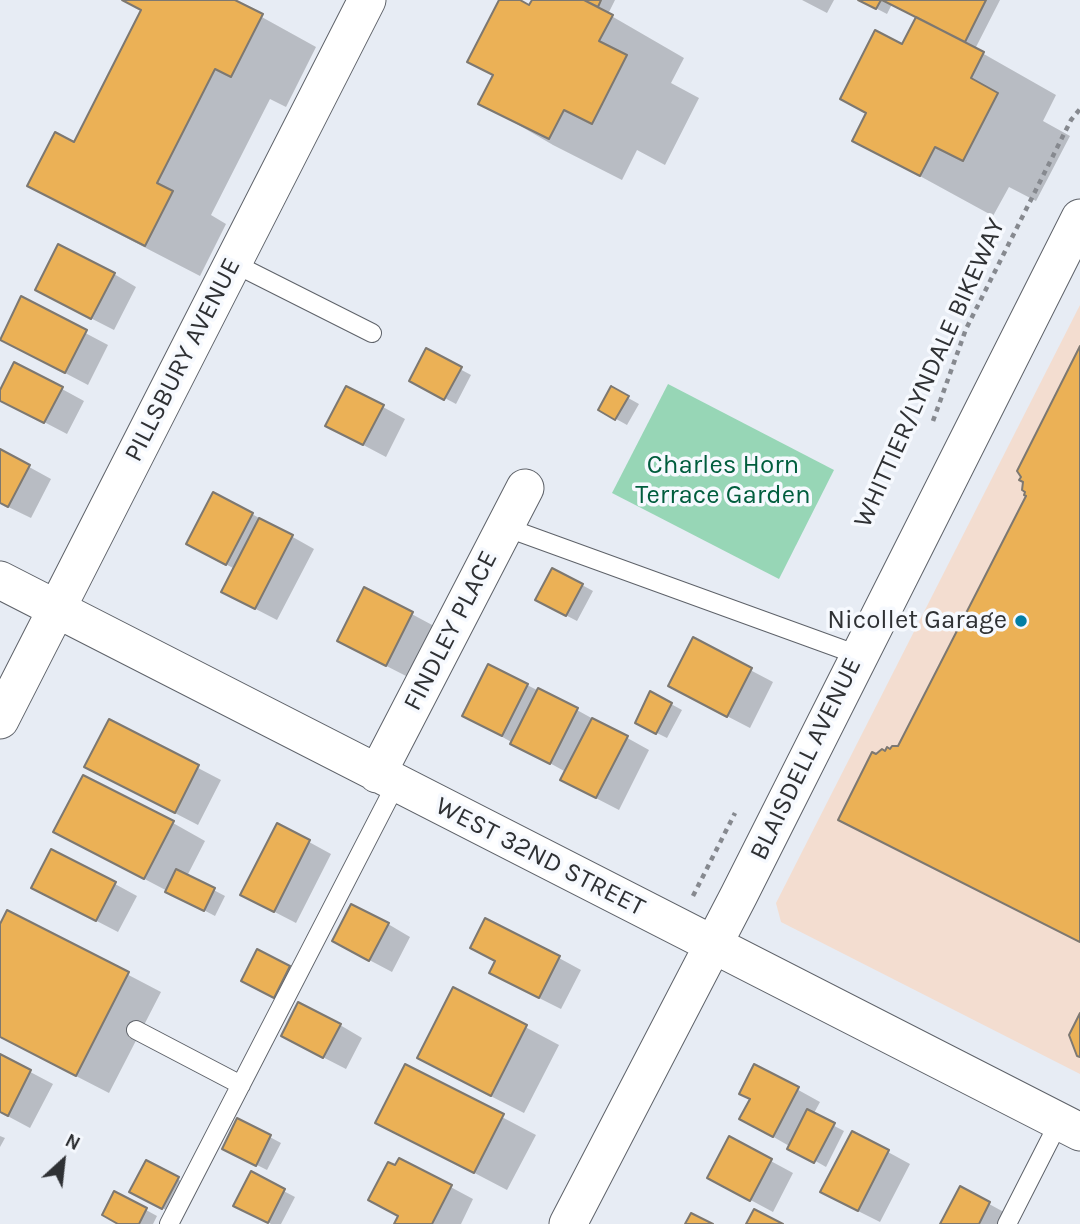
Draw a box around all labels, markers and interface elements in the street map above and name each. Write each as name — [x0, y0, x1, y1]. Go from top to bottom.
street label: WHITTIER/LYNDALE BIKEWAY — [848, 214, 1012, 532]
street label: PILLSBURY AVENUE — [118, 253, 248, 467]
park label: Charles Horn Terrace Garden — [635, 450, 811, 512]
street label: FINDLEY PLACE — [397, 546, 505, 716]
place label: Nicollet Garage — [827, 605, 1007, 637]
marker: Nicollet Garage — [1013, 613, 1029, 629]
street label: BLAISDELL AVENUE — [743, 653, 869, 865]
street label: WEST 32ND STREET — [430, 791, 650, 923]
north arrow — [28, 1126, 98, 1196]
text: N — [61, 1129, 84, 1155]

